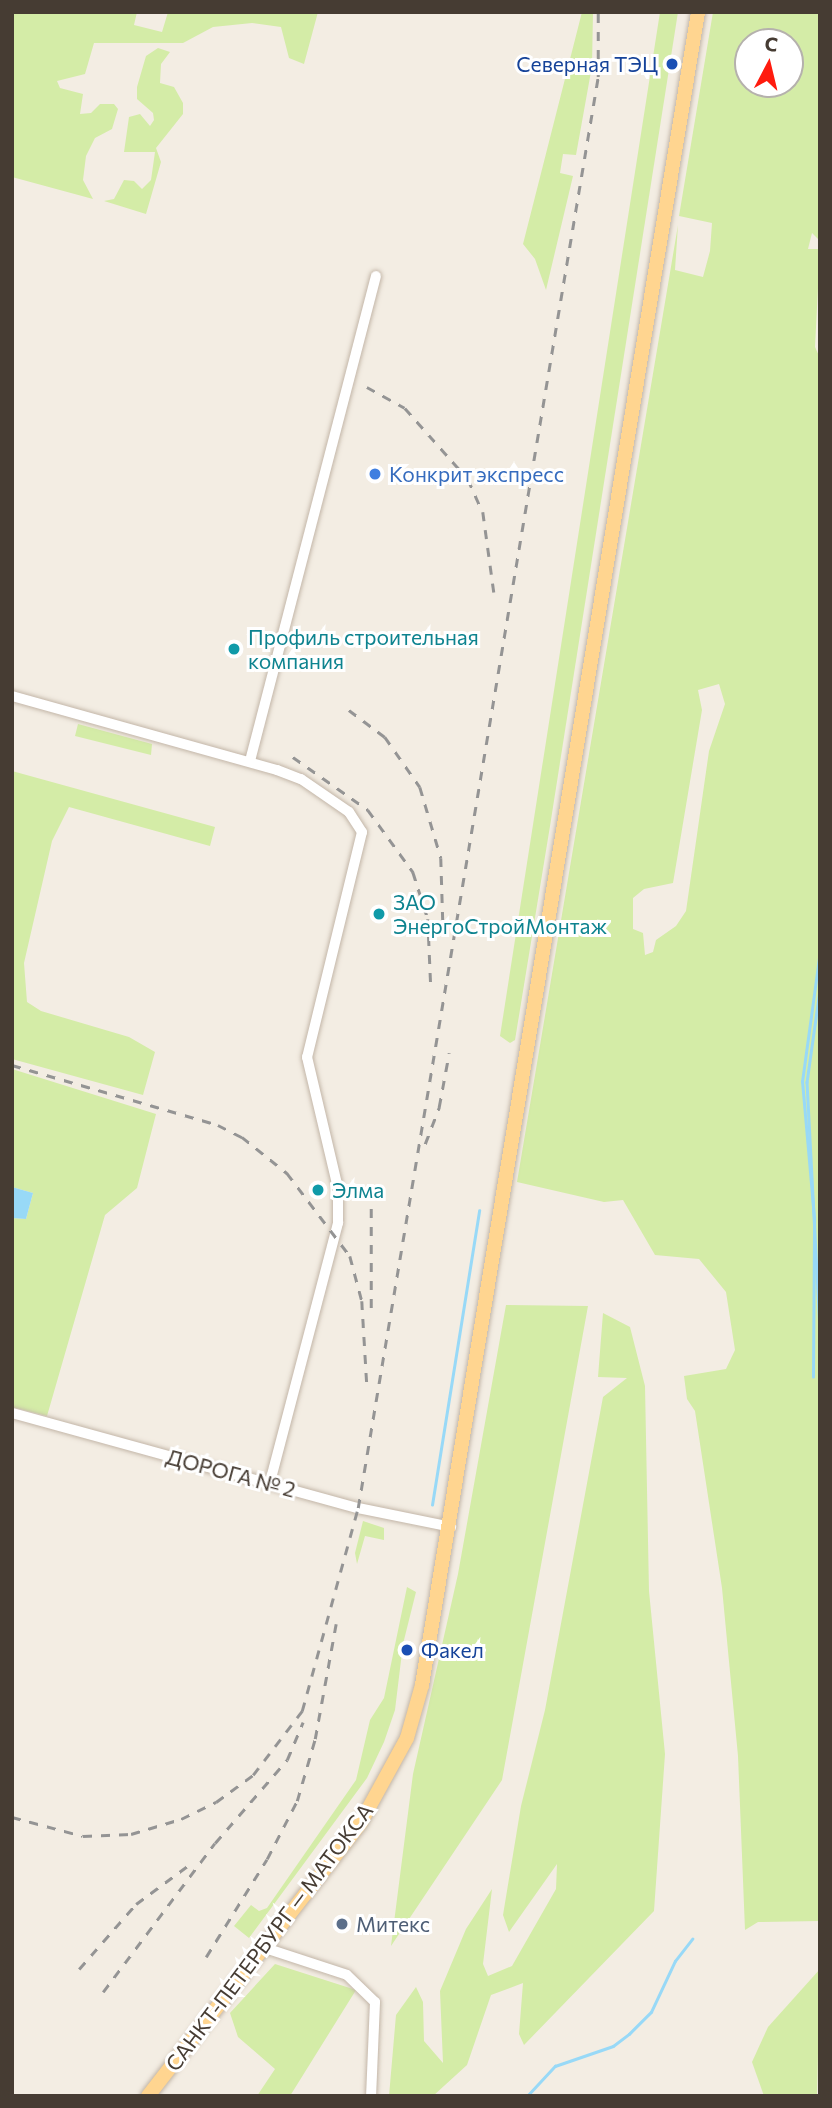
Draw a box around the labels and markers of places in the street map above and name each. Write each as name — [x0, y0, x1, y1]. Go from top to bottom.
place label: Северная ТЭЦ — [516, 51, 658, 77]
marker: Северная ТЭЦ — [664, 56, 680, 72]
place label: Конкрит экспресс — [389, 461, 564, 487]
marker: Конкрит экспресс — [367, 466, 383, 482]
place label: Профиль строительная компания — [248, 624, 479, 674]
marker: Профиль строительная компания — [226, 641, 242, 657]
place label: ЗАО ЭнергоСтройМонтаж — [393, 889, 607, 939]
marker: ЗАО ЭнергоСтройМонтаж — [371, 906, 387, 922]
place label: Элма — [332, 1177, 384, 1203]
marker: Элма — [310, 1182, 326, 1198]
place label: Факел — [421, 1637, 484, 1663]
marker: Факел — [399, 1642, 415, 1658]
place label: Митекс — [356, 1911, 430, 1937]
marker: Митекс — [334, 1916, 350, 1932]

